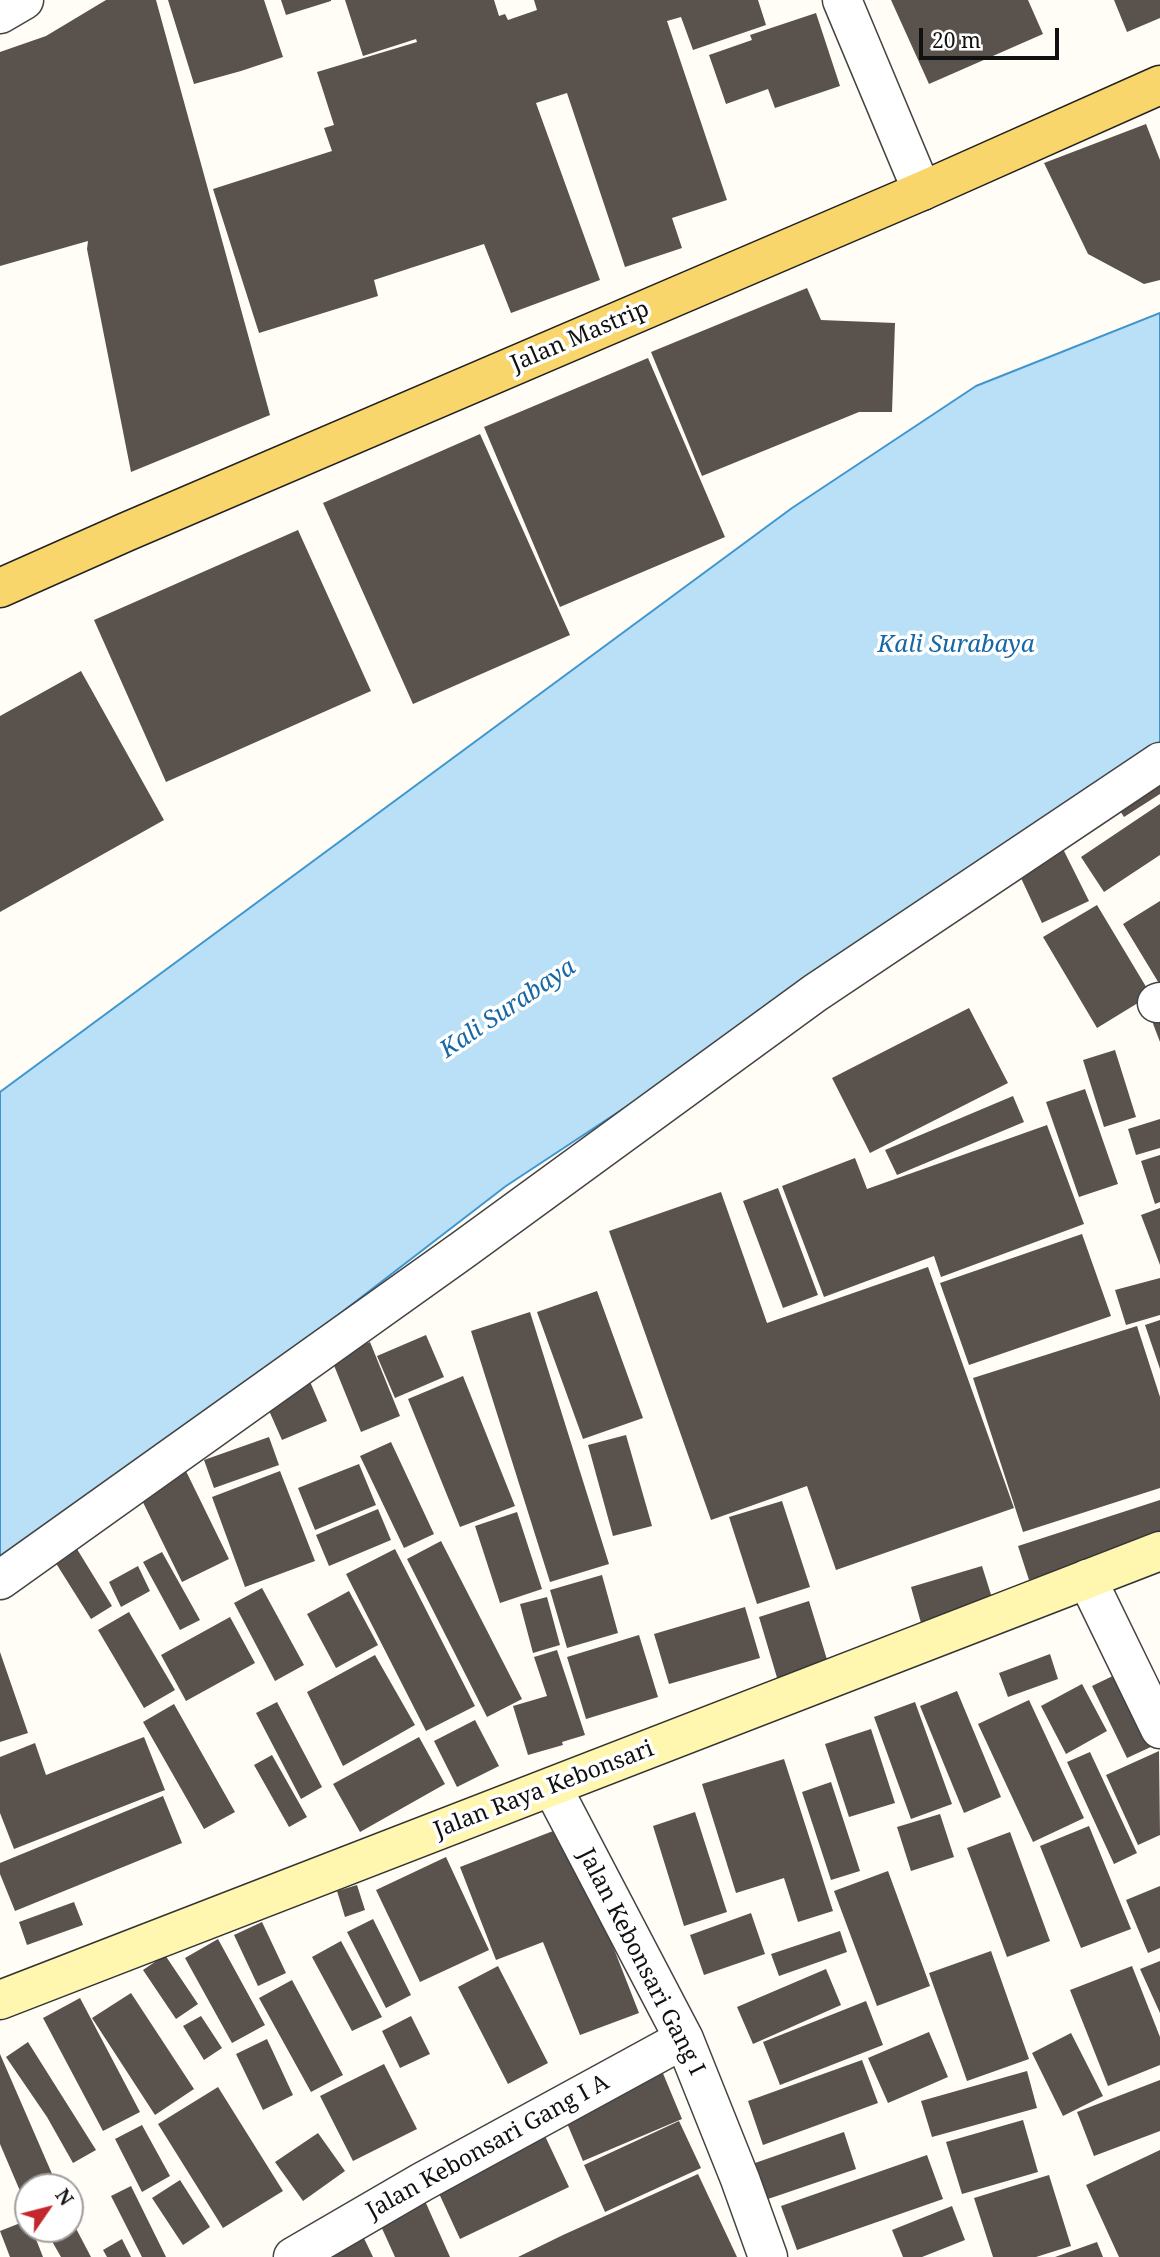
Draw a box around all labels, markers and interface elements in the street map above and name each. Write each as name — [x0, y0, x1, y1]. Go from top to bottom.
scale bar — [922, 14, 1062, 58]
text: 20 m — [932, 26, 981, 54]
street label: Jalan Mastrip — [507, 296, 653, 378]
water label: Kali Surabaya — [877, 631, 1035, 659]
water label: Kali Surabaya — [435, 953, 581, 1065]
street label: Jalan Raya Kebonsari — [430, 1735, 658, 1845]
street label: Jalan Kebonsari Gang I — [572, 1844, 710, 2080]
street label: Jalan Kebonsari Gang I A — [362, 2069, 614, 2225]
north arrow — [14, 2173, 84, 2243]
text: N — [50, 2184, 80, 2211]

